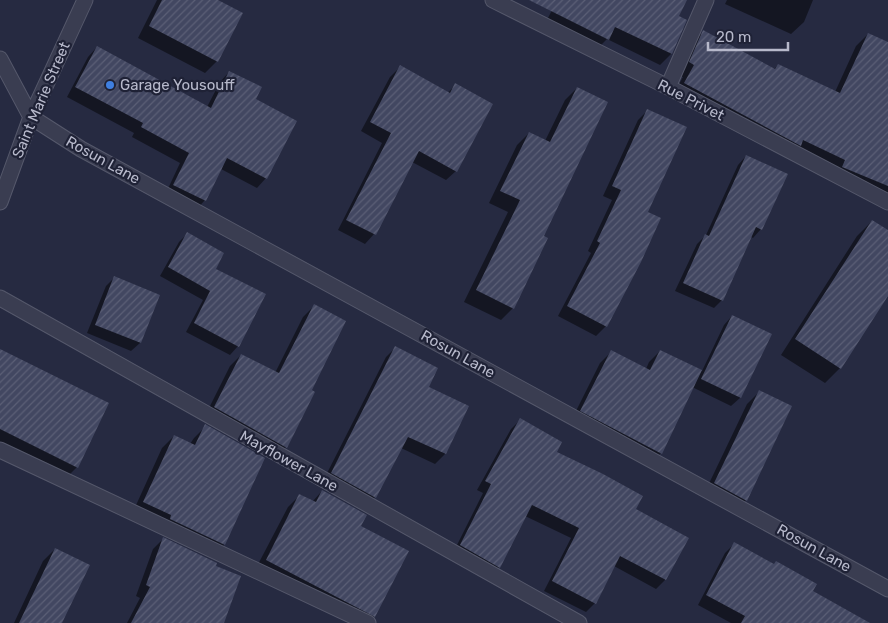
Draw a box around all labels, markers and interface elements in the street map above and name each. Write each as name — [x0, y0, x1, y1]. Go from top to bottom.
scale bar — [708, 20, 788, 52]
text: 20 m — [716, 28, 751, 46]
street label: Saint Marie Street — [8, 39, 74, 161]
place label: Garage Yousouff — [120, 76, 235, 94]
street label: Rue Privet — [655, 76, 727, 124]
marker: Garage Yousouff — [104, 79, 116, 91]
street label: Rosun Lane — [63, 132, 143, 188]
street label: Rosun Lane — [418, 326, 498, 382]
street label: Mayflower Lane — [237, 427, 341, 495]
street label: Rosun Lane — [774, 520, 854, 576]

